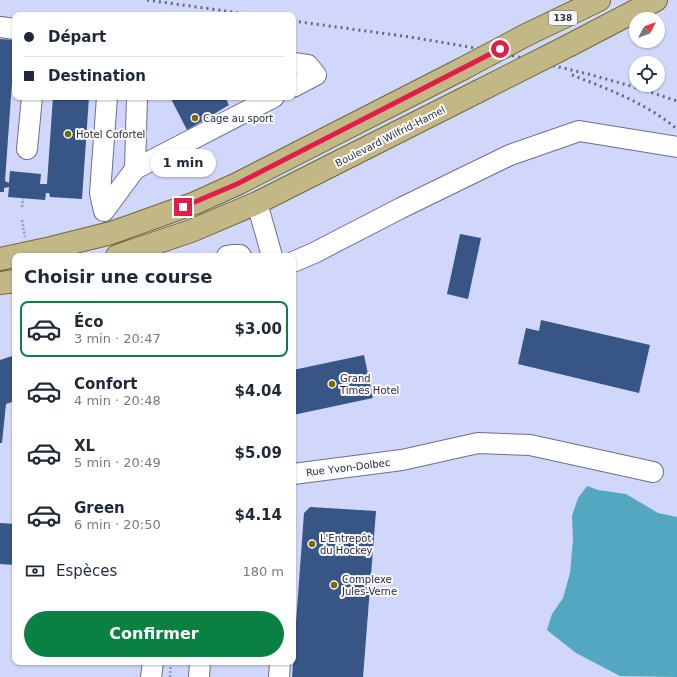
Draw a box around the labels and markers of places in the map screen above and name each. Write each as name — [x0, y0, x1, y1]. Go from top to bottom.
marker: Cage au sport — [190, 113, 200, 123]
place label: Cage au sport — [203, 113, 273, 124]
marker: Hotel Cofortel — [63, 129, 73, 139]
place label: Hotel Cofortel — [76, 129, 145, 140]
place label: Grand Times Hotel — [339, 373, 399, 396]
marker: Grand Times Hotel — [327, 379, 337, 389]
place label: L'Entrepôt du Hockey — [320, 533, 373, 556]
marker: L'Entrepôt du Hockey — [307, 539, 317, 549]
place label: Complexe Jules-Verne — [341, 574, 397, 597]
marker: Complexe Jules-Verne — [329, 580, 339, 590]

